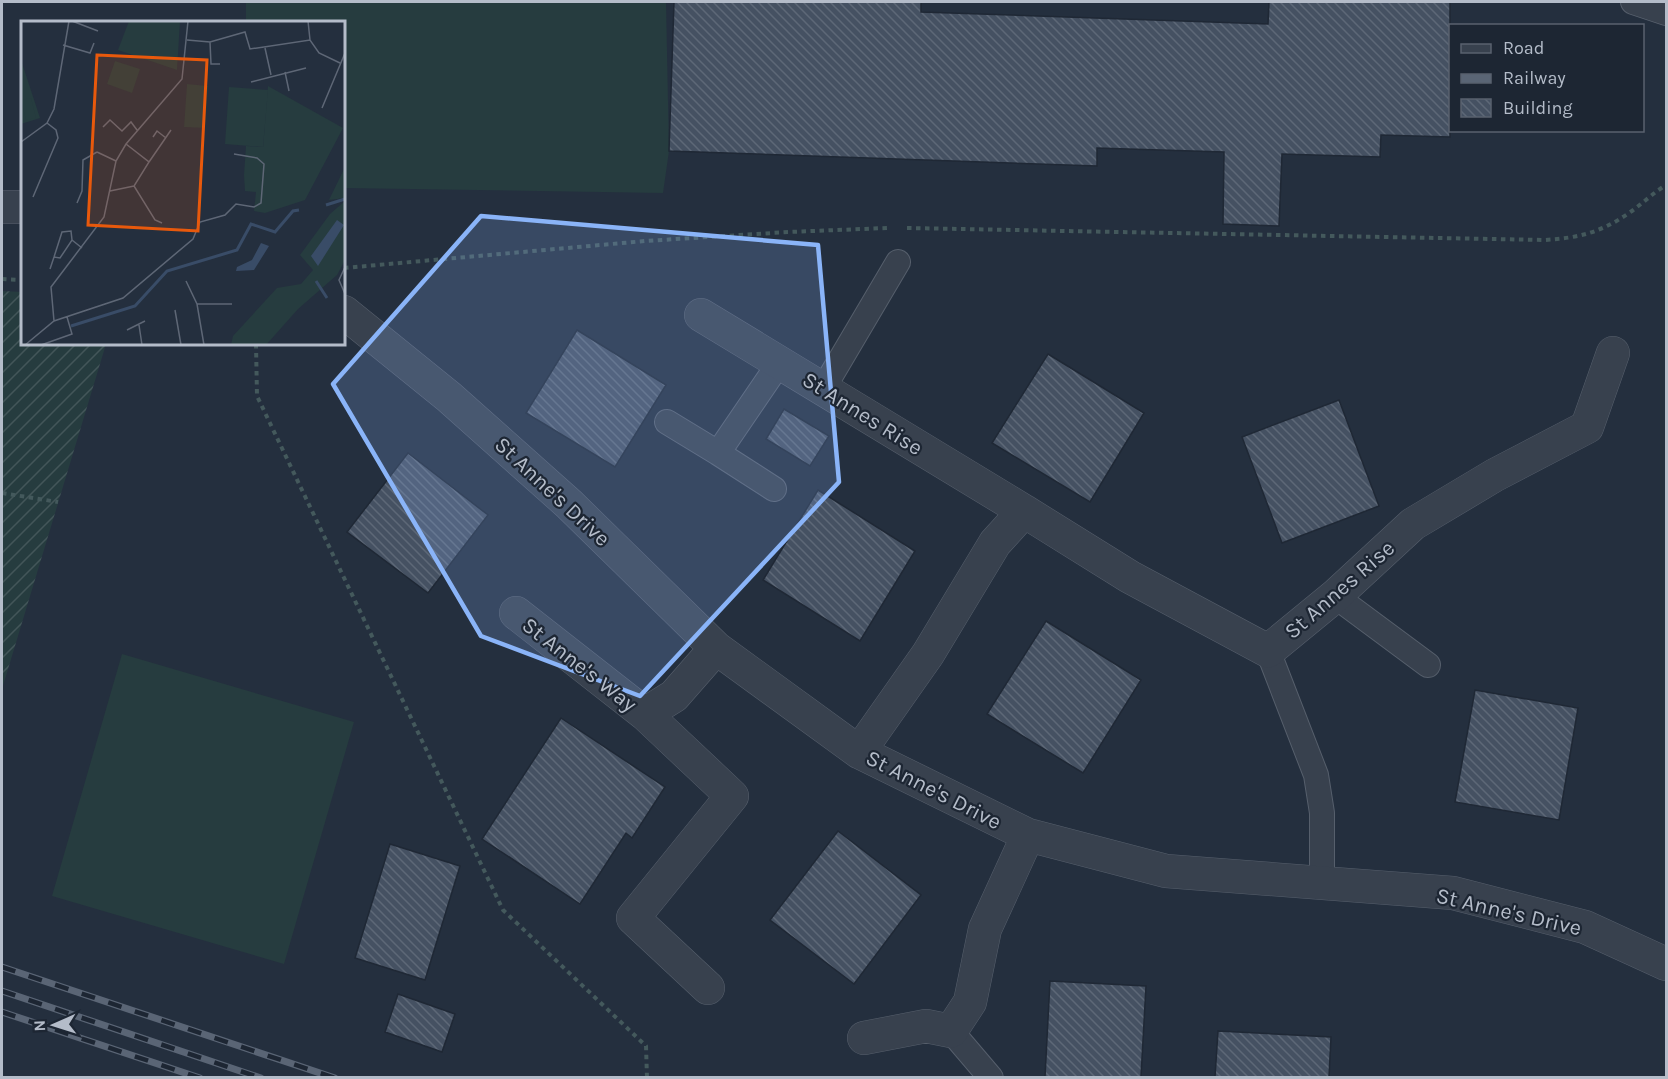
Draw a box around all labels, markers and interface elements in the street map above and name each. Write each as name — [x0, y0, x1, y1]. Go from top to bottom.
inset map — [21, 21, 345, 345]
legend — [1449, 24, 1644, 132]
text: Road — [1503, 37, 1544, 59]
text: Railway — [1503, 67, 1566, 89]
text: Building — [1503, 97, 1573, 119]
street label: St Annes Rise — [798, 367, 927, 461]
street label: St Anne's Drive — [489, 432, 615, 552]
street label: St Annes Rise — [1279, 535, 1400, 644]
street label: St Anne's Way — [517, 612, 642, 718]
street label: St Anne's Drive — [862, 745, 1006, 835]
street label: St Anne's Drive — [1434, 883, 1584, 941]
north arrow — [24, 995, 84, 1055]
text: N — [30, 1020, 49, 1032]

